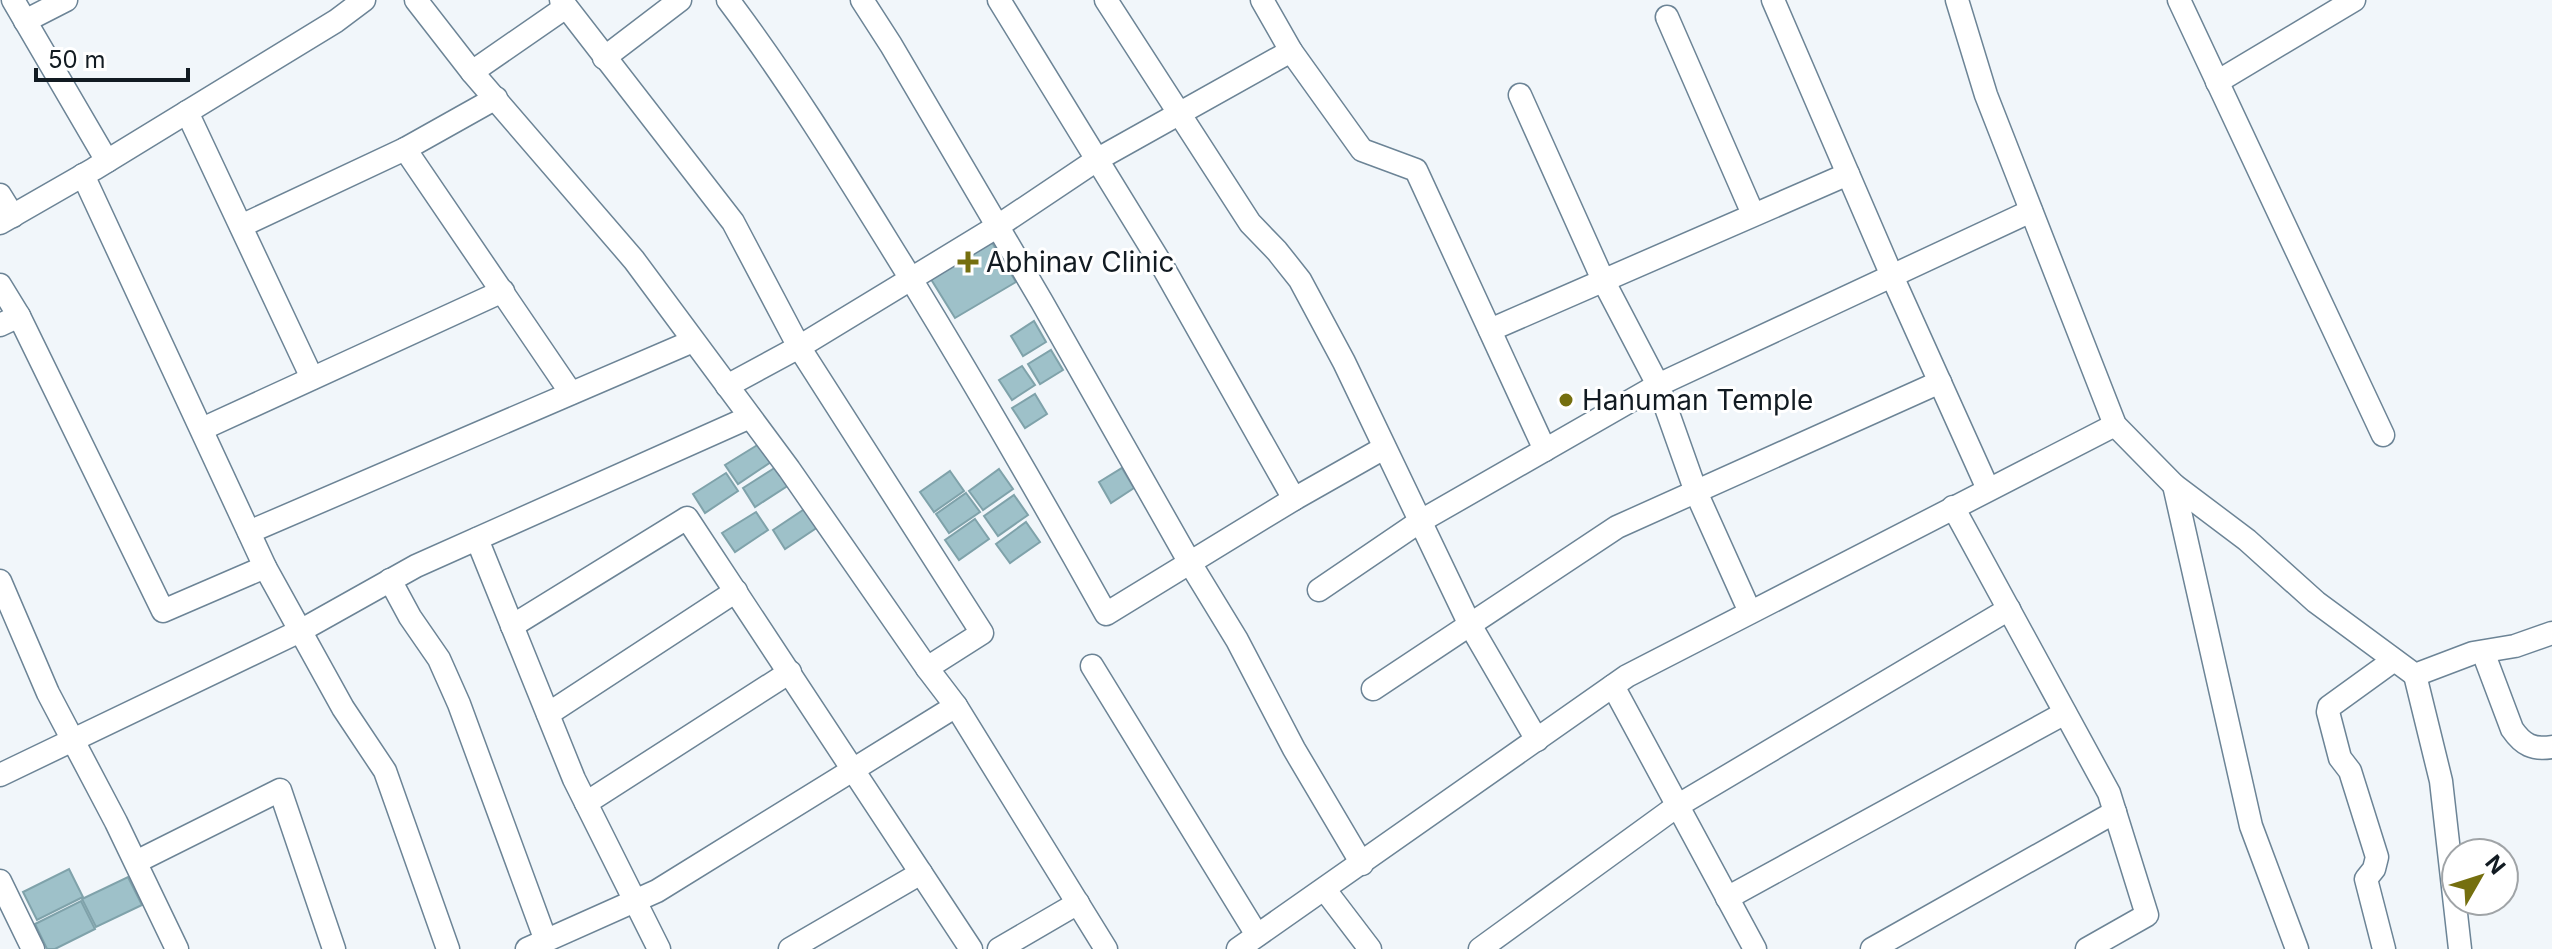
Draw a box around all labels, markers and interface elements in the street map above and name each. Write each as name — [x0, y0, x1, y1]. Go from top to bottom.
scale bar — [36, 32, 188, 82]
text: 50 m — [48, 45, 106, 74]
place label: Abhinav Clinic — [986, 245, 1175, 279]
marker: Abhinav Clinic — [957, 251, 979, 273]
place label: Hanuman Temple — [1582, 383, 1813, 417]
marker: Hanuman Temple — [1557, 391, 1575, 409]
north arrow — [2440, 837, 2520, 917]
text: N — [2480, 850, 2511, 879]

